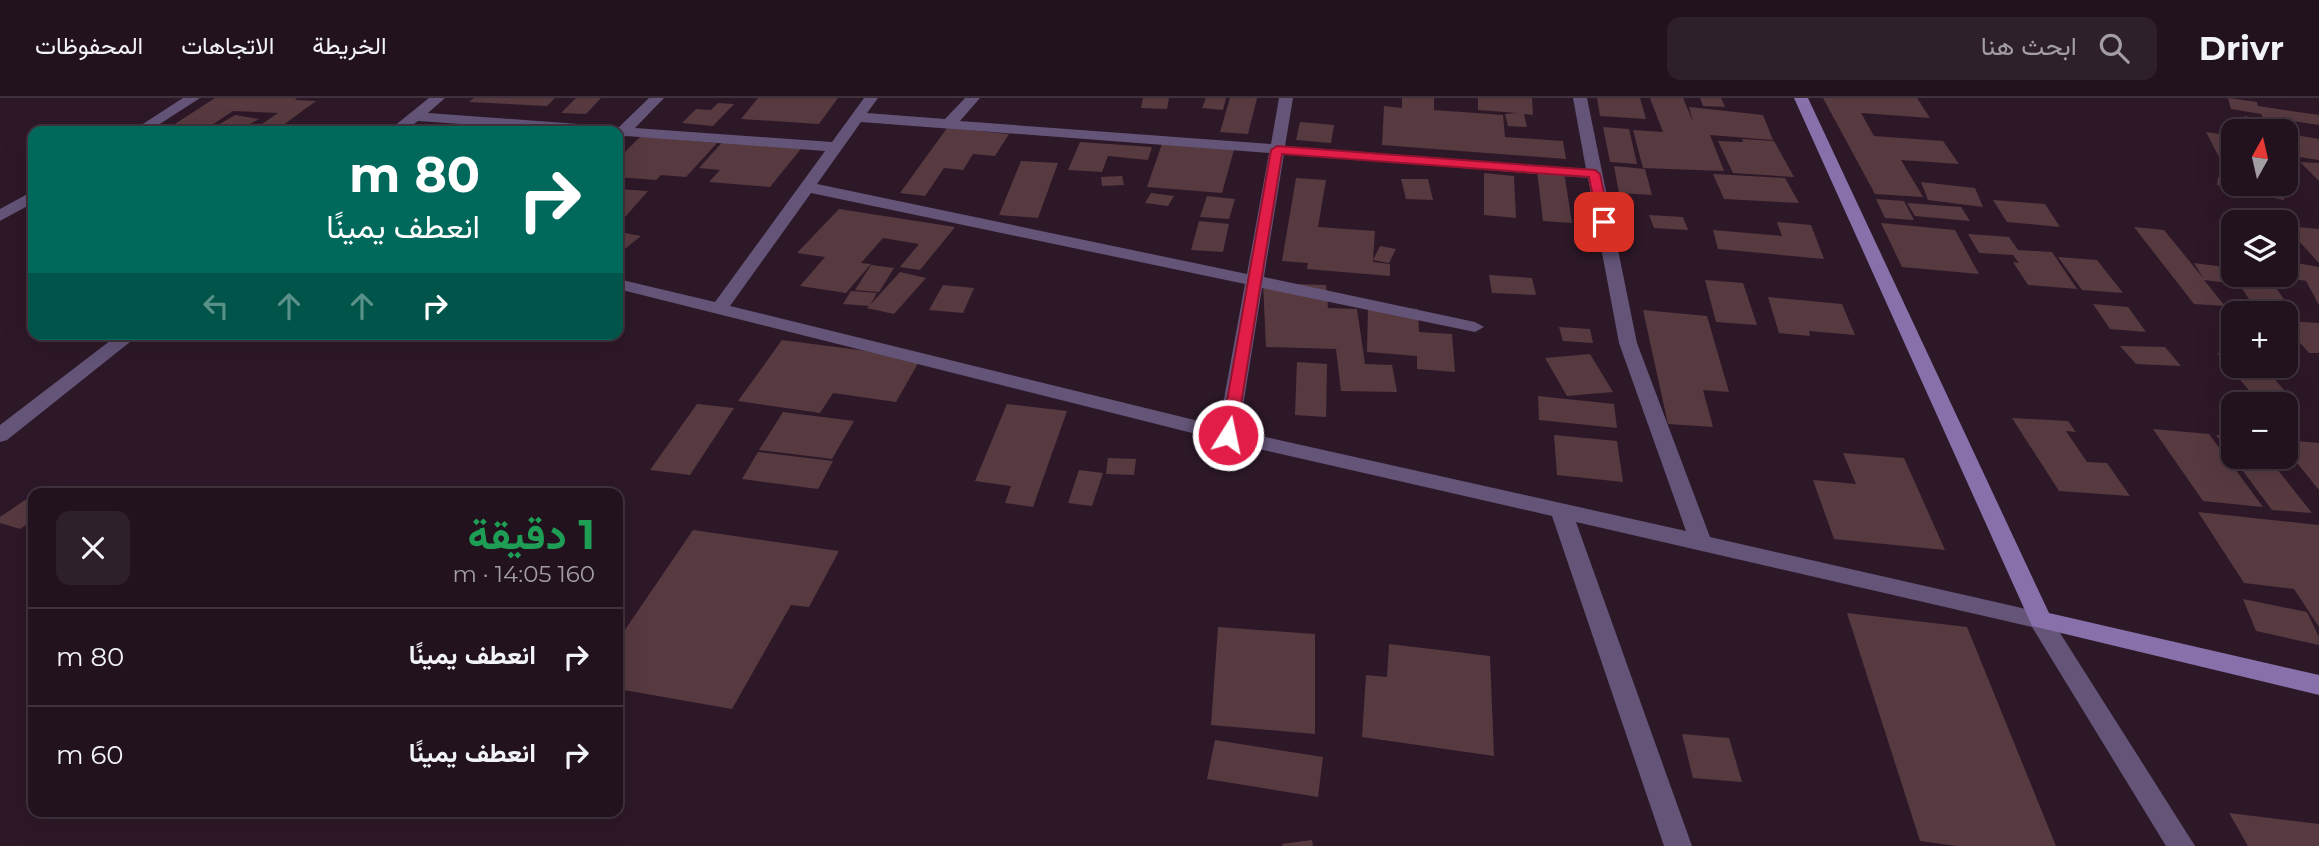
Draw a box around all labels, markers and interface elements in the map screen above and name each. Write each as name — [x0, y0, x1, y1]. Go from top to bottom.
search box — [1667, 17, 2157, 80]
text: Drivr — [2199, 28, 2284, 68]
icon: search — [2095, 29, 2133, 67]
text: ابحث هنا — [1981, 30, 2077, 62]
text: المحفوظات — [35, 31, 143, 60]
text: الاتجاهات — [181, 31, 274, 60]
text: الخريطة — [312, 31, 387, 60]
north arrow — [2221, 119, 2298, 196]
map controls — [2221, 119, 2298, 469]
text: 80 m — [349, 145, 480, 204]
icon: right — [504, 154, 595, 245]
pin — [1574, 192, 1634, 252]
icon: arrive — [1585, 203, 1623, 241]
text: انعطف يمينًا — [326, 207, 480, 246]
button: layers — [2221, 210, 2298, 287]
icon: left — [197, 287, 235, 325]
icon: ahead — [270, 287, 308, 325]
icon: ahead — [343, 287, 381, 325]
icon: right — [416, 287, 454, 325]
button: + — [2221, 301, 2298, 378]
button: − — [2221, 392, 2298, 469]
position arrow — [1191, 398, 1265, 472]
text: 1 دقيقة — [468, 508, 595, 560]
button: close — [56, 511, 130, 585]
text: 160 m · 14:05 — [452, 560, 595, 588]
icon: right — [557, 638, 595, 676]
text: انعطف يمينًا — [409, 639, 536, 671]
text: 80 m — [56, 641, 124, 673]
icon: right — [557, 736, 595, 774]
text: انعطف يمينًا — [409, 737, 536, 769]
text: 60 m — [56, 739, 123, 771]

